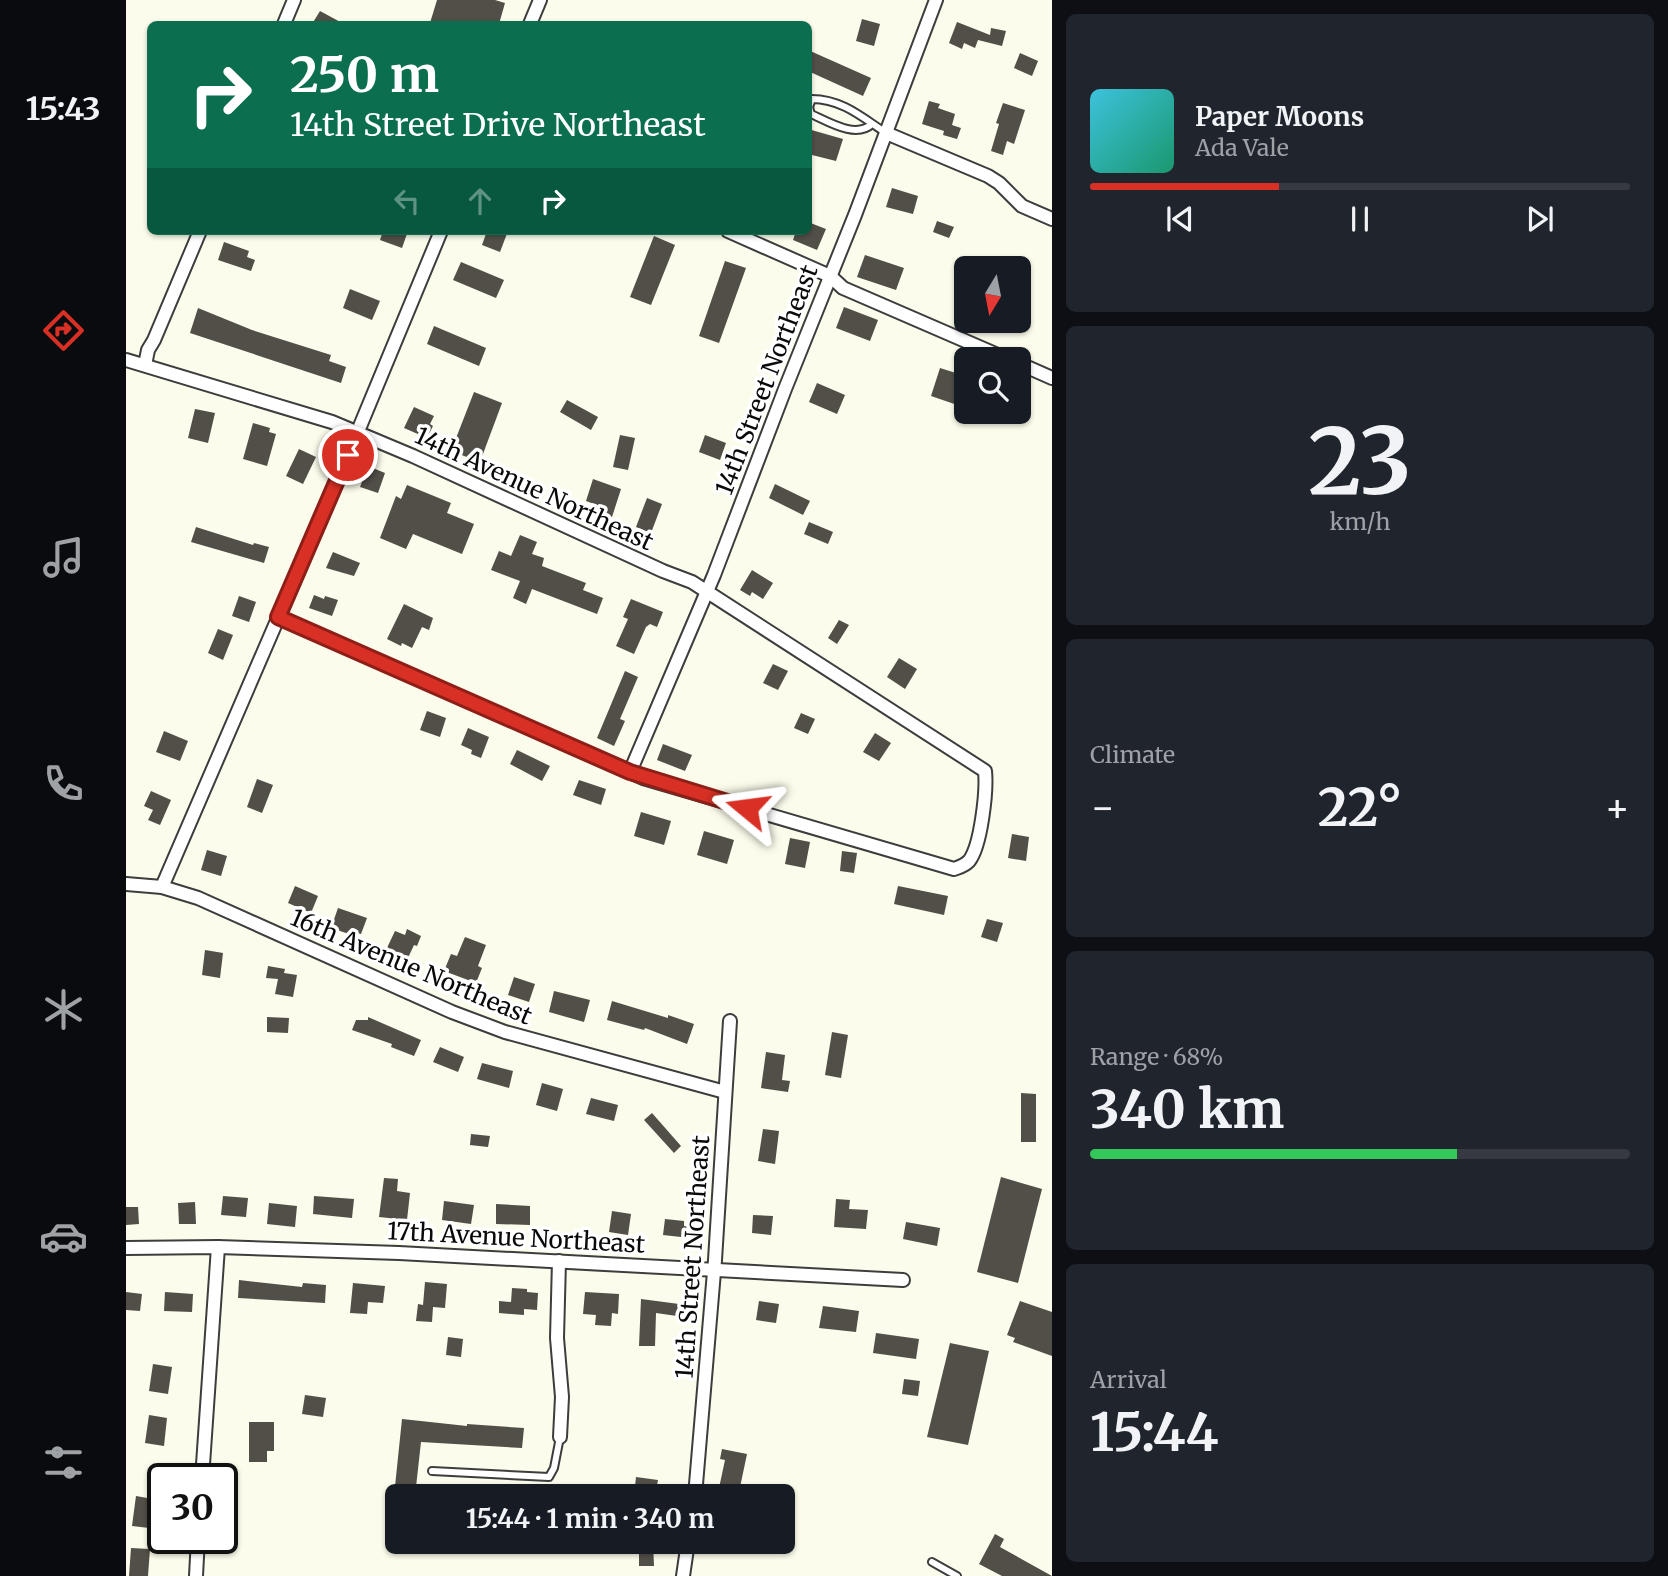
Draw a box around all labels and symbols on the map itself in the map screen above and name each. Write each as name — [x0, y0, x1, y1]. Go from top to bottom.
north arrow — [954, 256, 1031, 332]
street label: 14th Street Northeast — [708, 260, 825, 499]
street label: 14th Avenue Northeast — [410, 420, 659, 558]
pin — [318, 425, 378, 485]
position arrow — [710, 771, 784, 845]
street label: 16th Avenue Northeast — [286, 902, 537, 1032]
street label: 14th Street Northeast — [669, 1134, 717, 1380]
street label: 17th Avenue Northeast — [386, 1215, 646, 1260]
speed limit sign: 30 — [147, 1463, 238, 1554]

